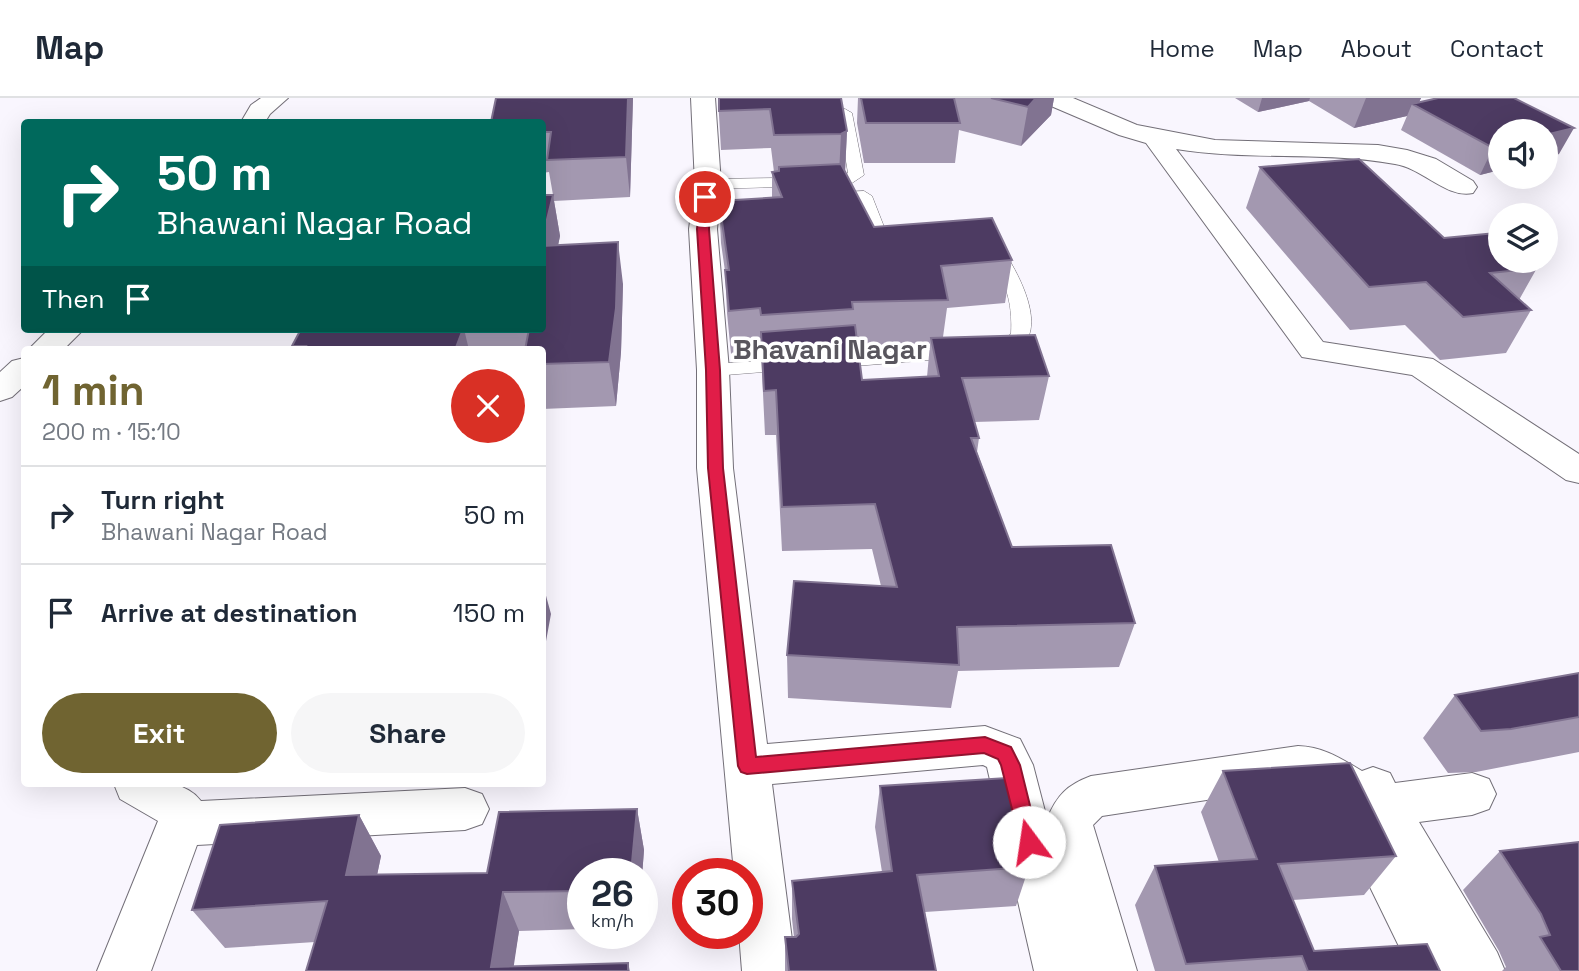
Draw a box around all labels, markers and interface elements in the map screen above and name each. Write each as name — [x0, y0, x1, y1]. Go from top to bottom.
text: Map — [35, 27, 104, 69]
text: Home — [1149, 33, 1215, 64]
text: Map — [1253, 33, 1303, 64]
text: About — [1341, 33, 1412, 64]
text: Contact — [1450, 33, 1544, 64]
map controls — [1488, 119, 1558, 273]
button: sound — [1488, 119, 1558, 189]
text: 50 m — [157, 142, 272, 204]
icon: right — [42, 147, 133, 238]
pin — [675, 167, 735, 227]
icon: arrive — [686, 178, 724, 216]
text: Bhawani Nagar Road — [157, 203, 472, 243]
button: layers — [1488, 203, 1558, 273]
icon: arrive — [119, 280, 157, 318]
text: Then — [42, 282, 105, 316]
district label: Bhavani Nagar — [733, 331, 927, 367]
text: 1 min — [42, 364, 145, 417]
button: close — [451, 369, 525, 443]
text: 200 m · 15:10 — [42, 417, 181, 447]
text: Turn right — [101, 483, 225, 517]
icon: right — [42, 496, 80, 534]
text: 50 m — [464, 498, 525, 532]
text: Bhawani Nagar Road — [101, 517, 328, 547]
icon: arrive — [42, 594, 80, 632]
text: Arrive at destination — [101, 596, 358, 630]
text: 150 m — [453, 596, 525, 630]
button: Exit — [42, 693, 277, 773]
button: Share — [291, 693, 525, 773]
position arrow — [992, 805, 1066, 879]
speed limit sign: 30 — [672, 858, 763, 949]
text: 26 — [591, 872, 634, 916]
text: km/h — [591, 909, 634, 932]

